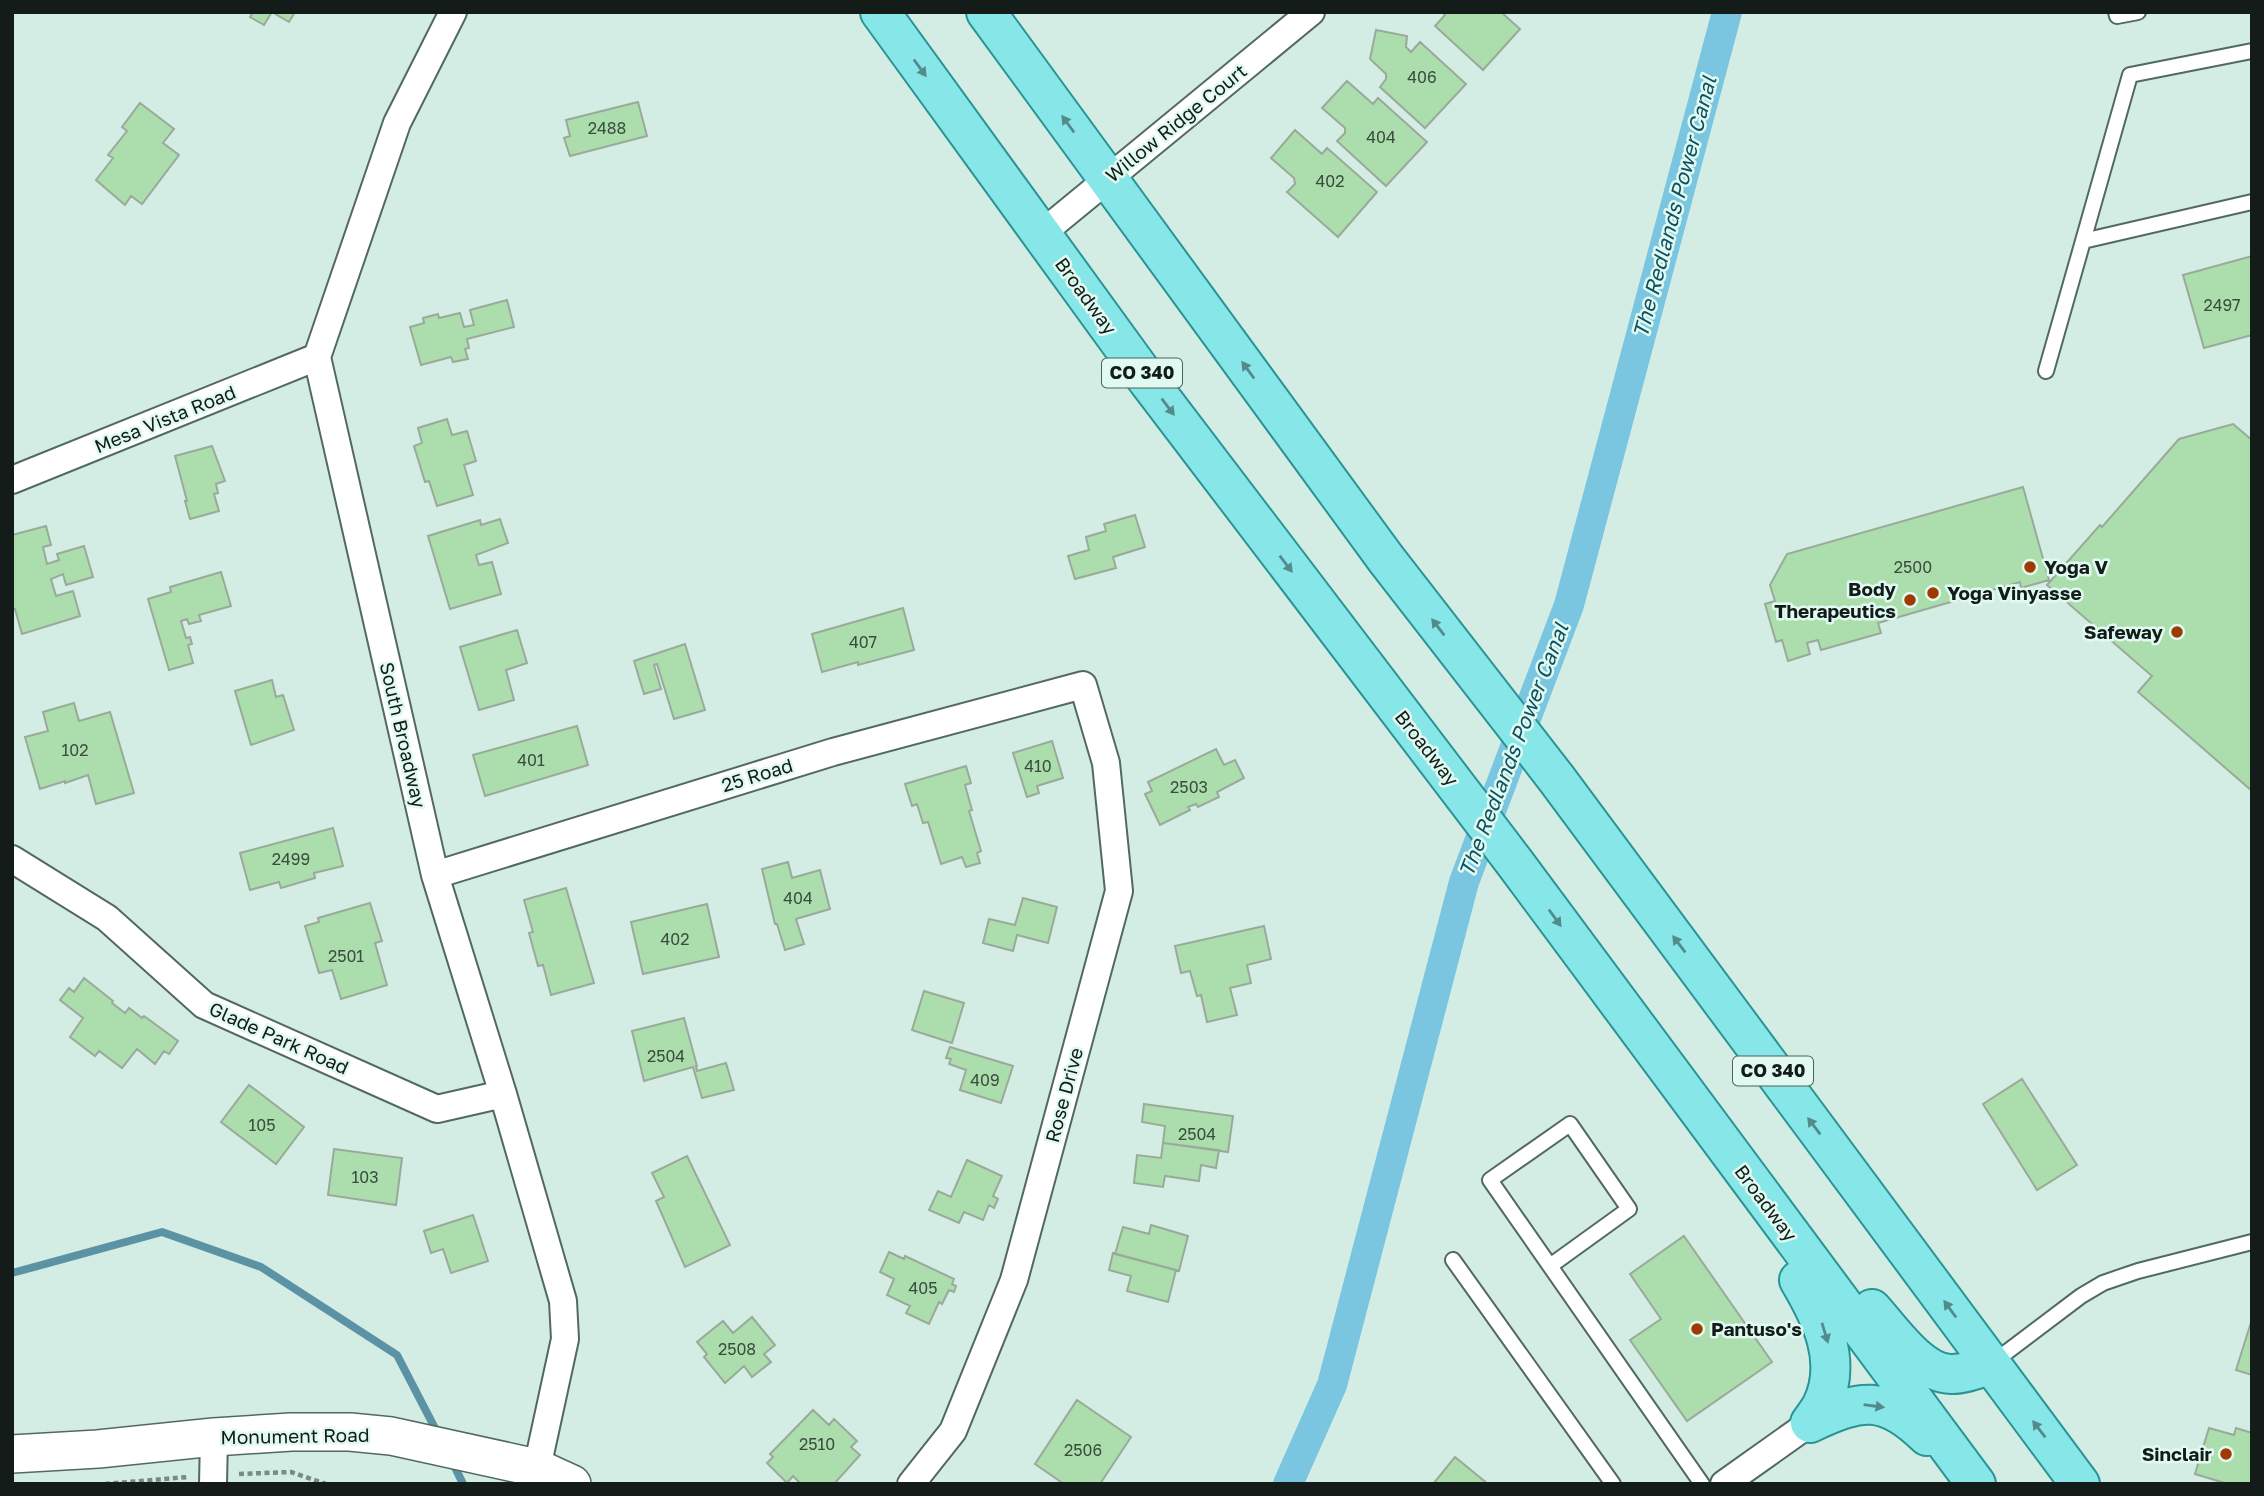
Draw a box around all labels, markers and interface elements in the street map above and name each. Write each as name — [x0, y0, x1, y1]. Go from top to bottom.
one-way arrow — [913, 59, 927, 77]
street label: Willow Ridge Court — [1100, 59, 1251, 187]
house number: 406 — [1407, 67, 1437, 87]
water label: The Redlands Power Canal — [1627, 72, 1722, 340]
one-way arrow — [1061, 115, 1075, 133]
house number: 2488 — [588, 118, 626, 138]
house number: 404 — [1366, 127, 1396, 147]
house number: 402 — [1316, 171, 1344, 191]
street label: Broadway — [1051, 253, 1122, 339]
house number: 2497 — [2203, 295, 2241, 315]
road number: CO 340 — [1102, 358, 1182, 388]
one-way arrow — [1241, 361, 1255, 379]
street label: Mesa Vista Road — [91, 380, 239, 457]
one-way arrow — [1161, 398, 1176, 416]
one-way arrow — [1279, 555, 1293, 573]
place label: Yoga V — [2044, 555, 2108, 578]
house number: 2500 — [1894, 557, 1932, 577]
marker: Yoga V — [2022, 559, 2038, 575]
place label: Body Therapeutics — [1774, 577, 1897, 622]
place label: Yoga Vinyasse — [1947, 581, 2082, 604]
marker: Yoga Vinyasse — [1925, 585, 1941, 601]
marker: Body Therapeutics — [1902, 592, 1918, 608]
one-way arrow — [1432, 618, 1446, 636]
water label: The Redlands Power Canal — [1453, 618, 1574, 880]
place label: Safeway — [2084, 620, 2164, 643]
marker: Safeway — [2169, 624, 2185, 640]
house number: 407 — [849, 632, 877, 652]
street label: South Broadway — [376, 660, 432, 810]
street label: Broadway — [1391, 705, 1464, 790]
house number: 102 — [62, 740, 88, 760]
house number: 401 — [517, 750, 545, 770]
street label: 25 Road — [718, 753, 795, 796]
house number: 410 — [1024, 756, 1052, 776]
house number: 2503 — [1170, 777, 1208, 797]
house number: 2499 — [272, 849, 310, 869]
house number: 404 — [783, 888, 813, 908]
one-way arrow — [1548, 909, 1562, 927]
house number: 402 — [661, 929, 689, 949]
one-way arrow — [1671, 935, 1686, 953]
house number: 2501 — [328, 946, 364, 966]
street label: Glade Park Road — [206, 997, 352, 1079]
street label: Rose Drive — [1040, 1045, 1087, 1145]
house number: 2504 — [647, 1046, 685, 1066]
road number: CO 340 — [1733, 1056, 1813, 1086]
house number: 409 — [970, 1070, 1000, 1090]
house number: 105 — [249, 1115, 275, 1135]
one-way arrow — [1807, 1117, 1821, 1135]
house number: 2504 — [1178, 1124, 1216, 1144]
street label: Broadway — [1730, 1160, 1803, 1246]
house number: 103 — [351, 1167, 379, 1187]
house number: 405 — [909, 1278, 937, 1298]
one-way arrow — [1943, 1300, 1957, 1318]
place label: Pantuso's — [1711, 1317, 1802, 1340]
marker: Pantuso's — [1689, 1321, 1705, 1337]
one-way arrow — [1820, 1322, 1831, 1344]
house number: 2508 — [718, 1339, 756, 1359]
one-way arrow — [1863, 1401, 1885, 1412]
one-way arrow — [2033, 1420, 2047, 1438]
street label: Monument Road — [220, 1423, 370, 1448]
house number: 2510 — [799, 1434, 835, 1454]
house number: 2506 — [1064, 1440, 1102, 1460]
place label: Sinclair — [2142, 1442, 2213, 1465]
marker: Sinclair — [2218, 1446, 2234, 1462]

